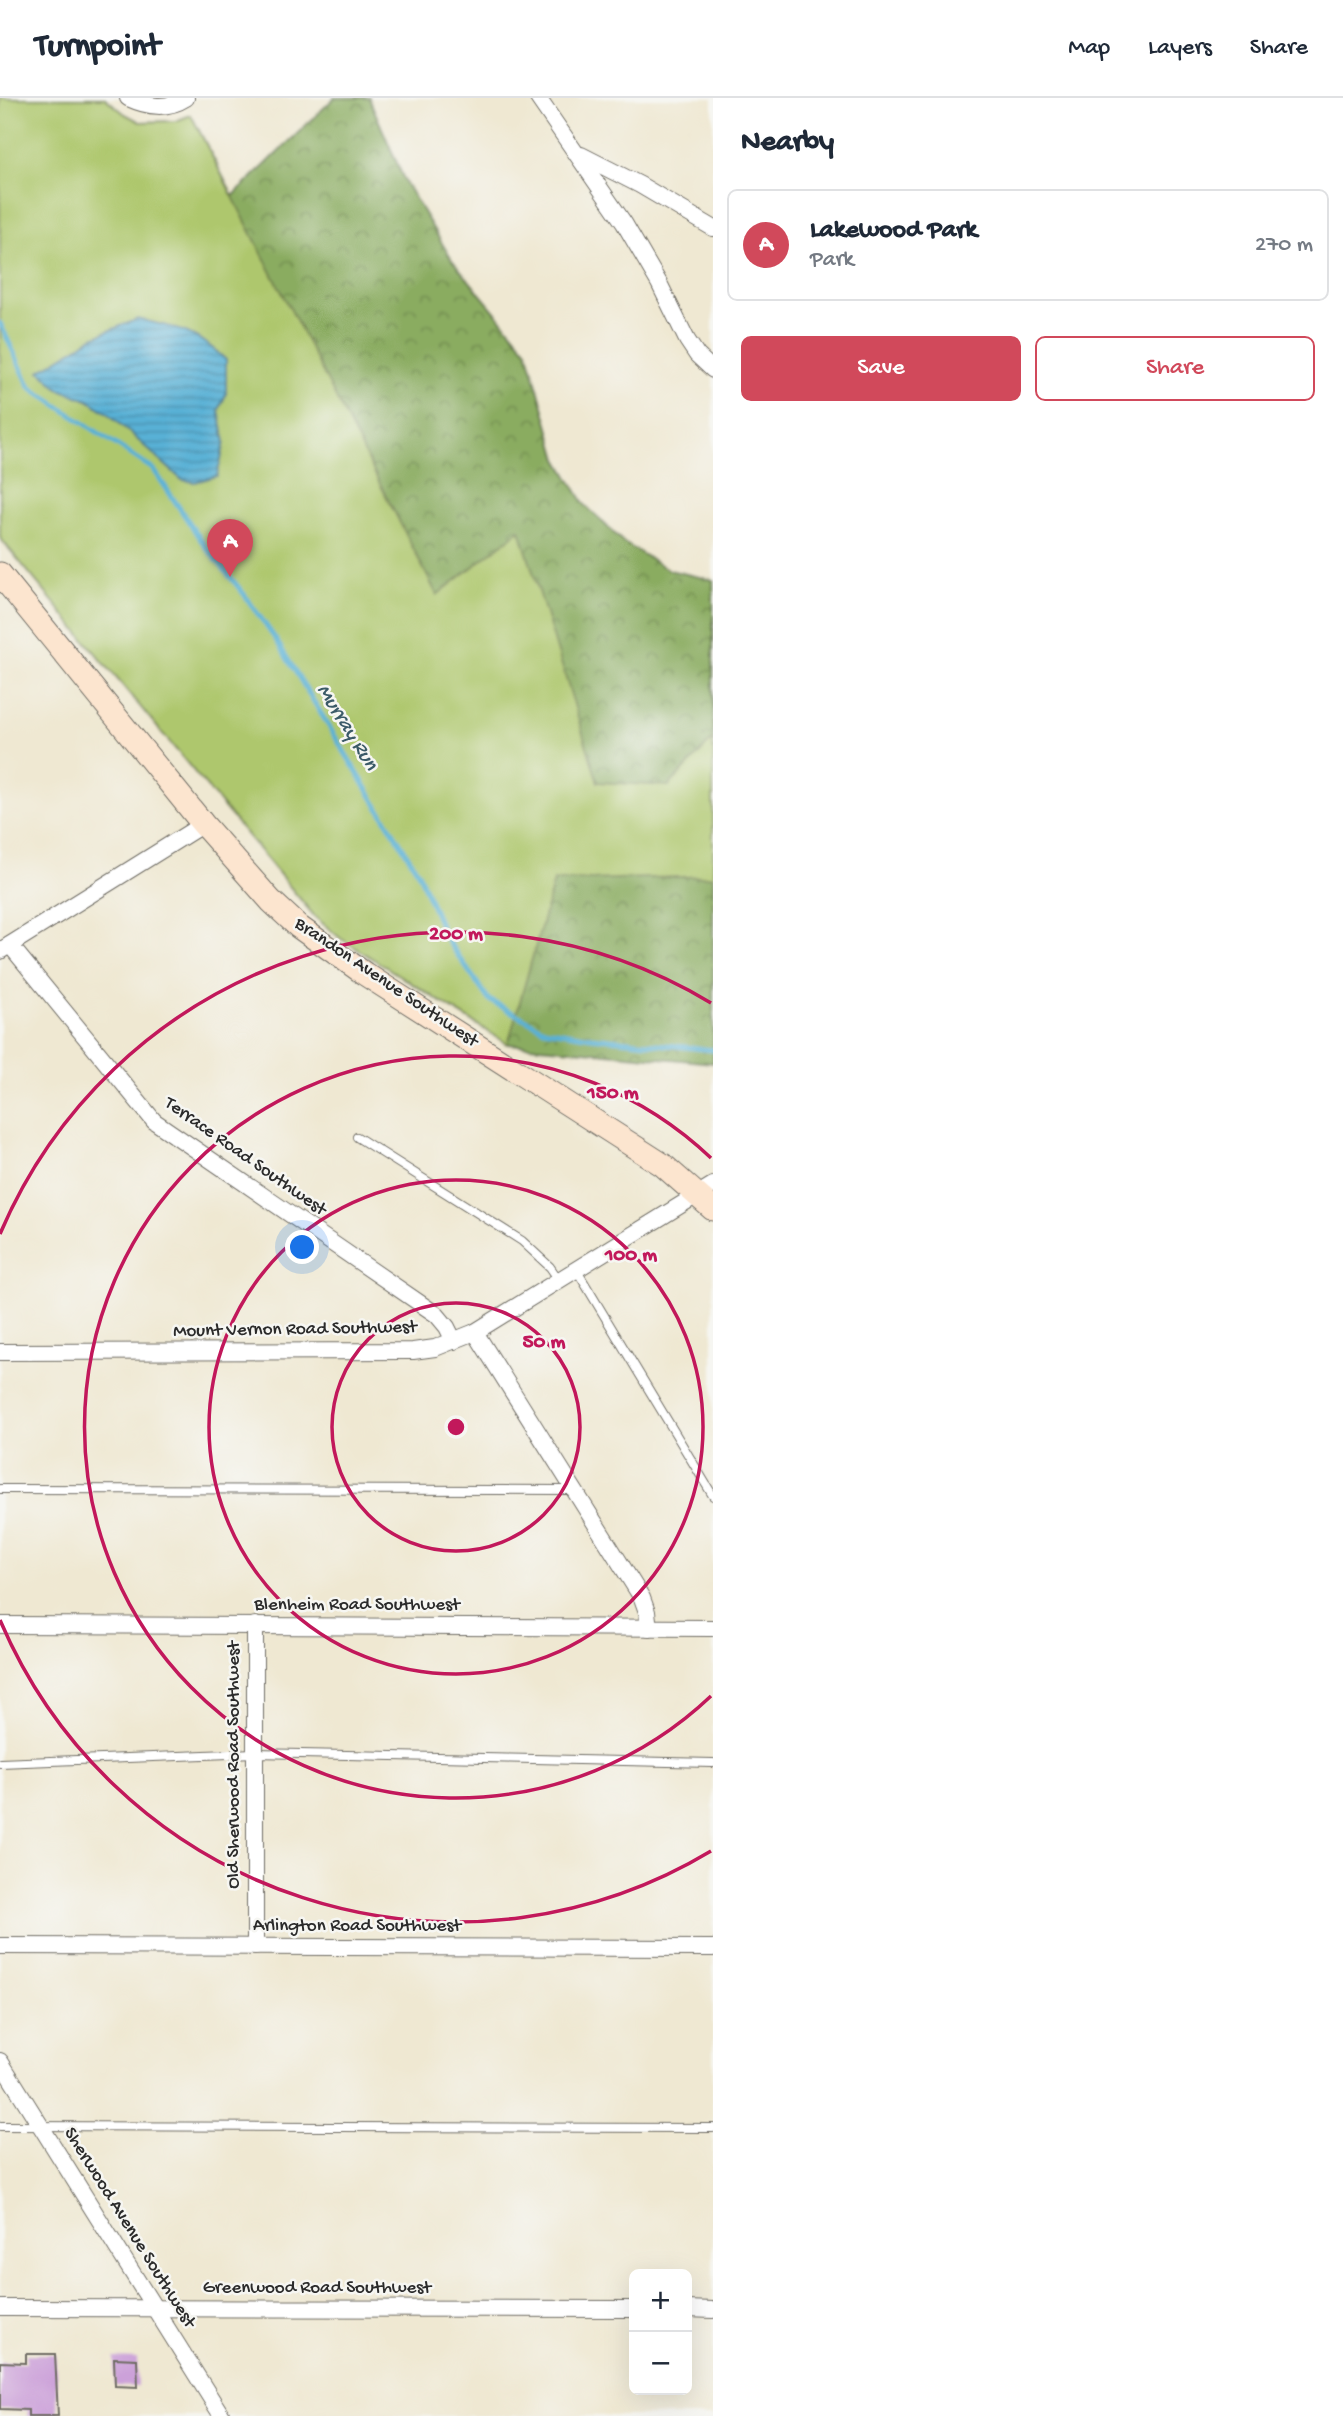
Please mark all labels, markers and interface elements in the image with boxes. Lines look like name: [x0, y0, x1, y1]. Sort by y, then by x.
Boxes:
text: Turnpoint: [35, 29, 160, 67]
text: Map: [1068, 34, 1110, 63]
text: Layers: [1148, 34, 1212, 63]
text: Share: [1250, 34, 1308, 63]
text: Nearby: [741, 126, 834, 161]
text: Lakewood Park: [810, 216, 977, 247]
text: A: [759, 232, 773, 259]
text: 270 m: [1255, 232, 1313, 259]
text: Park: [810, 247, 854, 274]
button: Save: [741, 336, 1021, 401]
button: Share: [1035, 336, 1315, 401]
pin: A: [207, 519, 253, 577]
water label: Murray Run: [310, 680, 383, 777]
street label: Brandon Avenue Southwest: [289, 912, 484, 1054]
text: 200 m: [429, 923, 483, 948]
text: 150 m: [586, 1082, 639, 1107]
street label: Terrace Road Southwest: [159, 1092, 332, 1223]
your location: [285, 1230, 319, 1264]
text: 100 m: [604, 1244, 657, 1269]
street label: Mount Vernon Road Southwest: [173, 1316, 419, 1344]
text: 50 m: [523, 1331, 566, 1356]
centre of rings: [444, 1415, 468, 1439]
street label: Blenheim Road Southwest: [253, 1594, 462, 1617]
street label: Old Sherwood Road Southwest: [223, 1639, 246, 1889]
street label: Arlington Road Southwest: [253, 1915, 463, 1938]
street label: Sherwood Avenue Southwest: [58, 2123, 201, 2334]
map controls: [629, 2269, 692, 2395]
button: +: [629, 2269, 692, 2332]
street label: Greenwood Road Southwest: [203, 2277, 433, 2300]
button: −: [629, 2332, 692, 2395]

